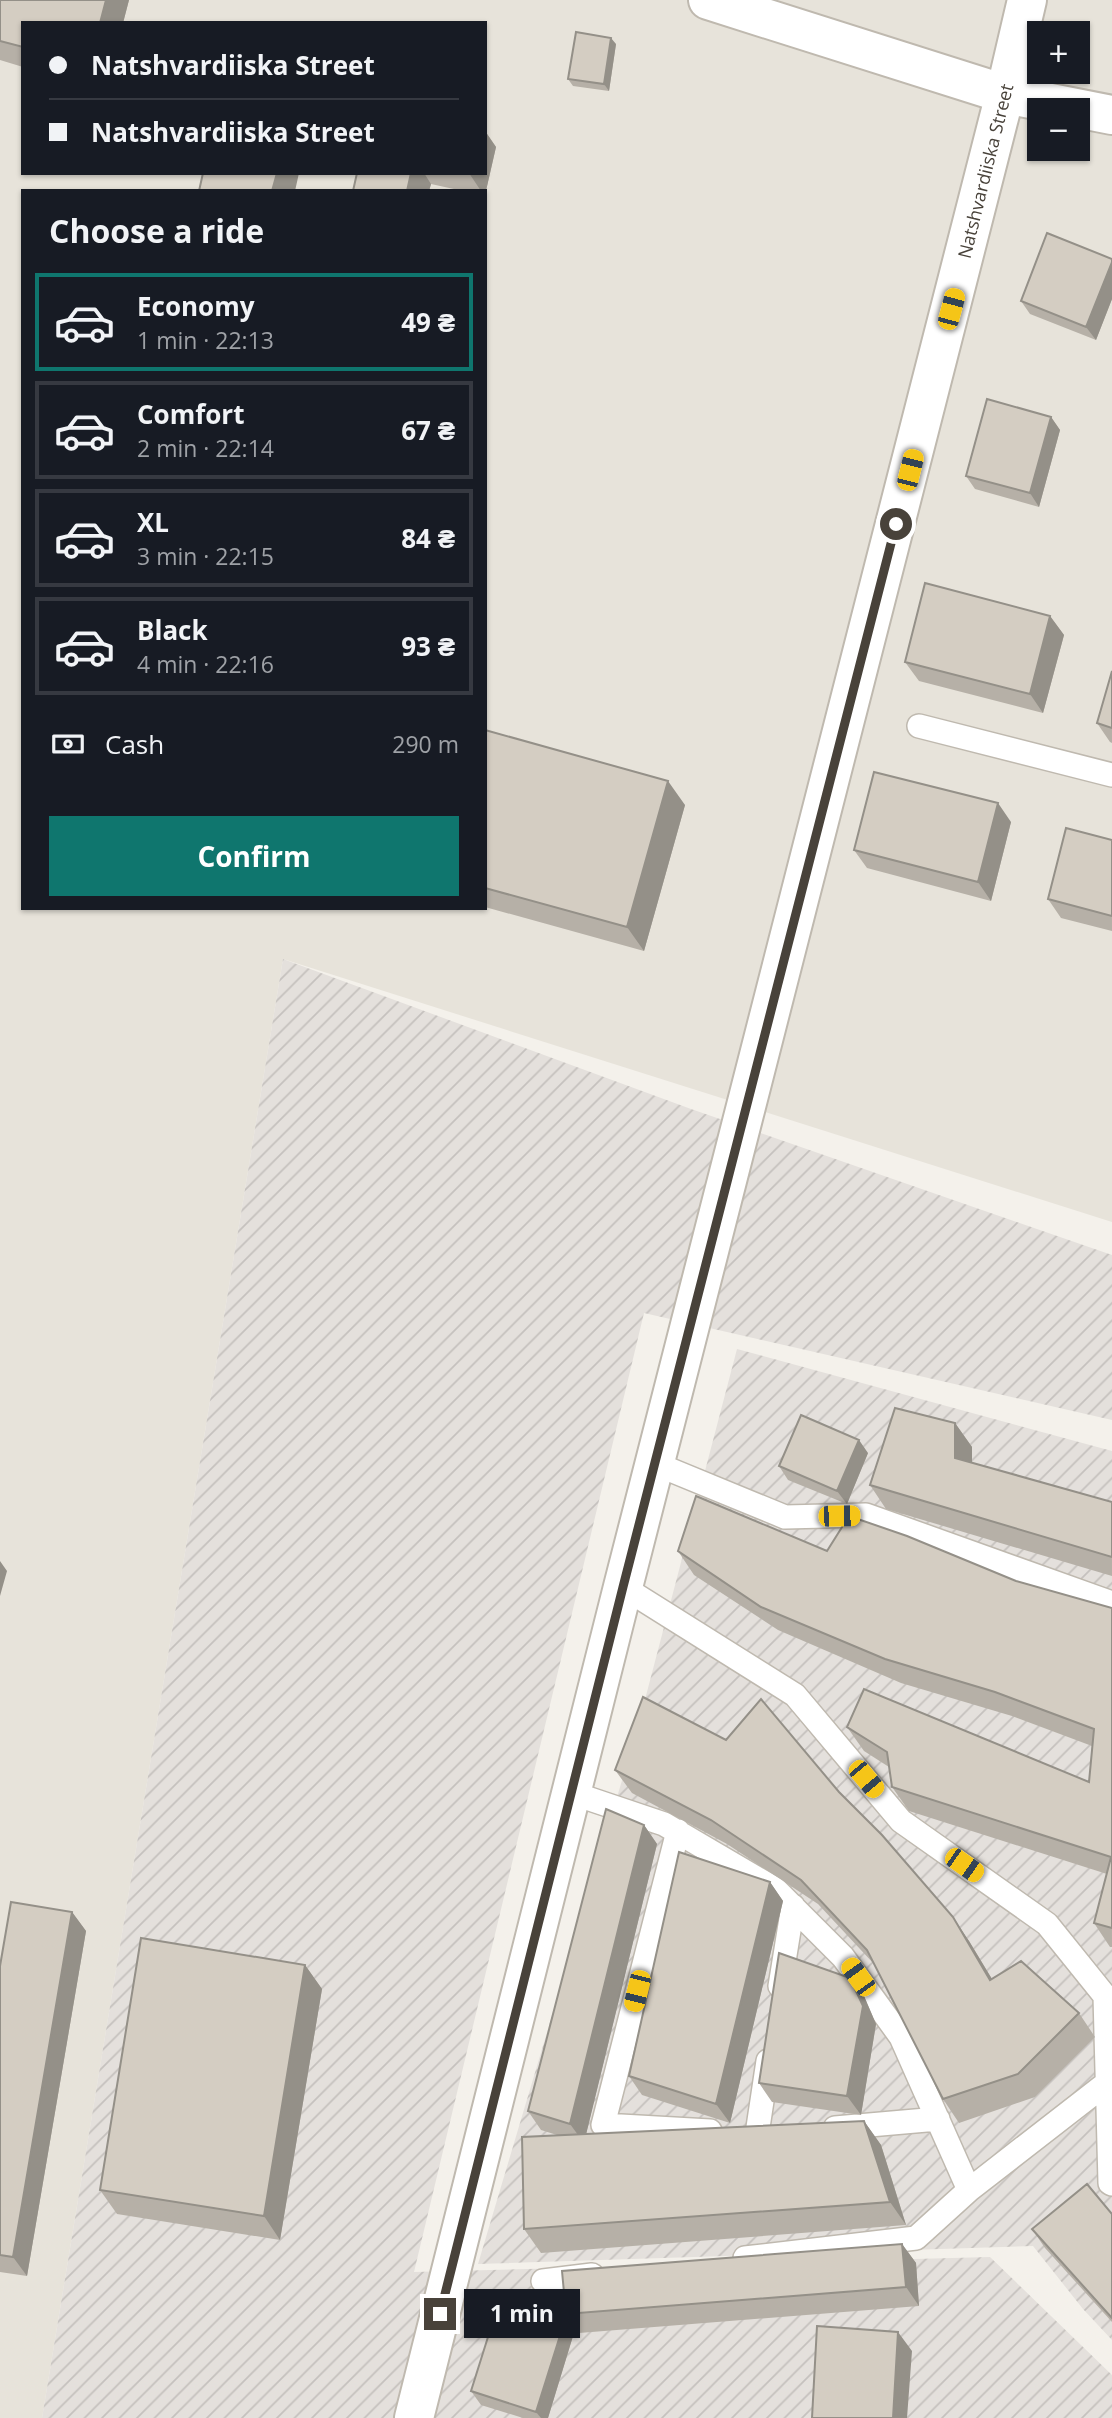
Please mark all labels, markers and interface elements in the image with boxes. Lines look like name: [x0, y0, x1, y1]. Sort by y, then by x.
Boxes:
map controls: [1027, 21, 1090, 161]
button: +: [1027, 21, 1090, 84]
text: Natshvardiiska Street: [91, 47, 375, 83]
street label: Natshvardiiska Street: [952, 81, 1018, 261]
button: −: [1027, 98, 1090, 161]
text: Natshvardiiska Street: [91, 114, 375, 150]
text: Choose a ride: [49, 209, 264, 252]
car: [936, 286, 967, 332]
text: Economy: [137, 288, 255, 324]
icon: car: [53, 291, 116, 354]
text: 49 ₴: [401, 304, 455, 340]
text: 1 min · 22:13: [137, 324, 274, 356]
text: Comfort: [137, 396, 244, 432]
icon: car: [53, 399, 116, 462]
text: 67 ₴: [401, 412, 455, 448]
text: 2 min · 22:14: [137, 432, 274, 464]
car: [895, 447, 926, 493]
text: XL: [137, 504, 169, 540]
icon: car: [53, 507, 116, 570]
route start: [880, 508, 912, 540]
text: 84 ₴: [401, 520, 455, 556]
text: 3 min · 22:15: [137, 540, 274, 572]
text: Black: [137, 612, 208, 648]
icon: car: [53, 615, 116, 678]
text: 93 ₴: [401, 628, 455, 664]
text: 4 min · 22:16: [137, 648, 274, 680]
icon: cash: [49, 725, 87, 763]
text: Cash: [105, 726, 164, 762]
text: 290 m: [392, 728, 459, 760]
button: Confirm: [49, 816, 459, 896]
car: [818, 1505, 861, 1527]
car: [845, 1756, 888, 1802]
car: [941, 1844, 988, 1886]
car: [838, 1954, 879, 2000]
car: [622, 1968, 653, 2014]
callout: 1 min: [464, 2290, 580, 2338]
text: 1 min: [490, 2297, 554, 2329]
route end: [424, 2298, 456, 2330]

